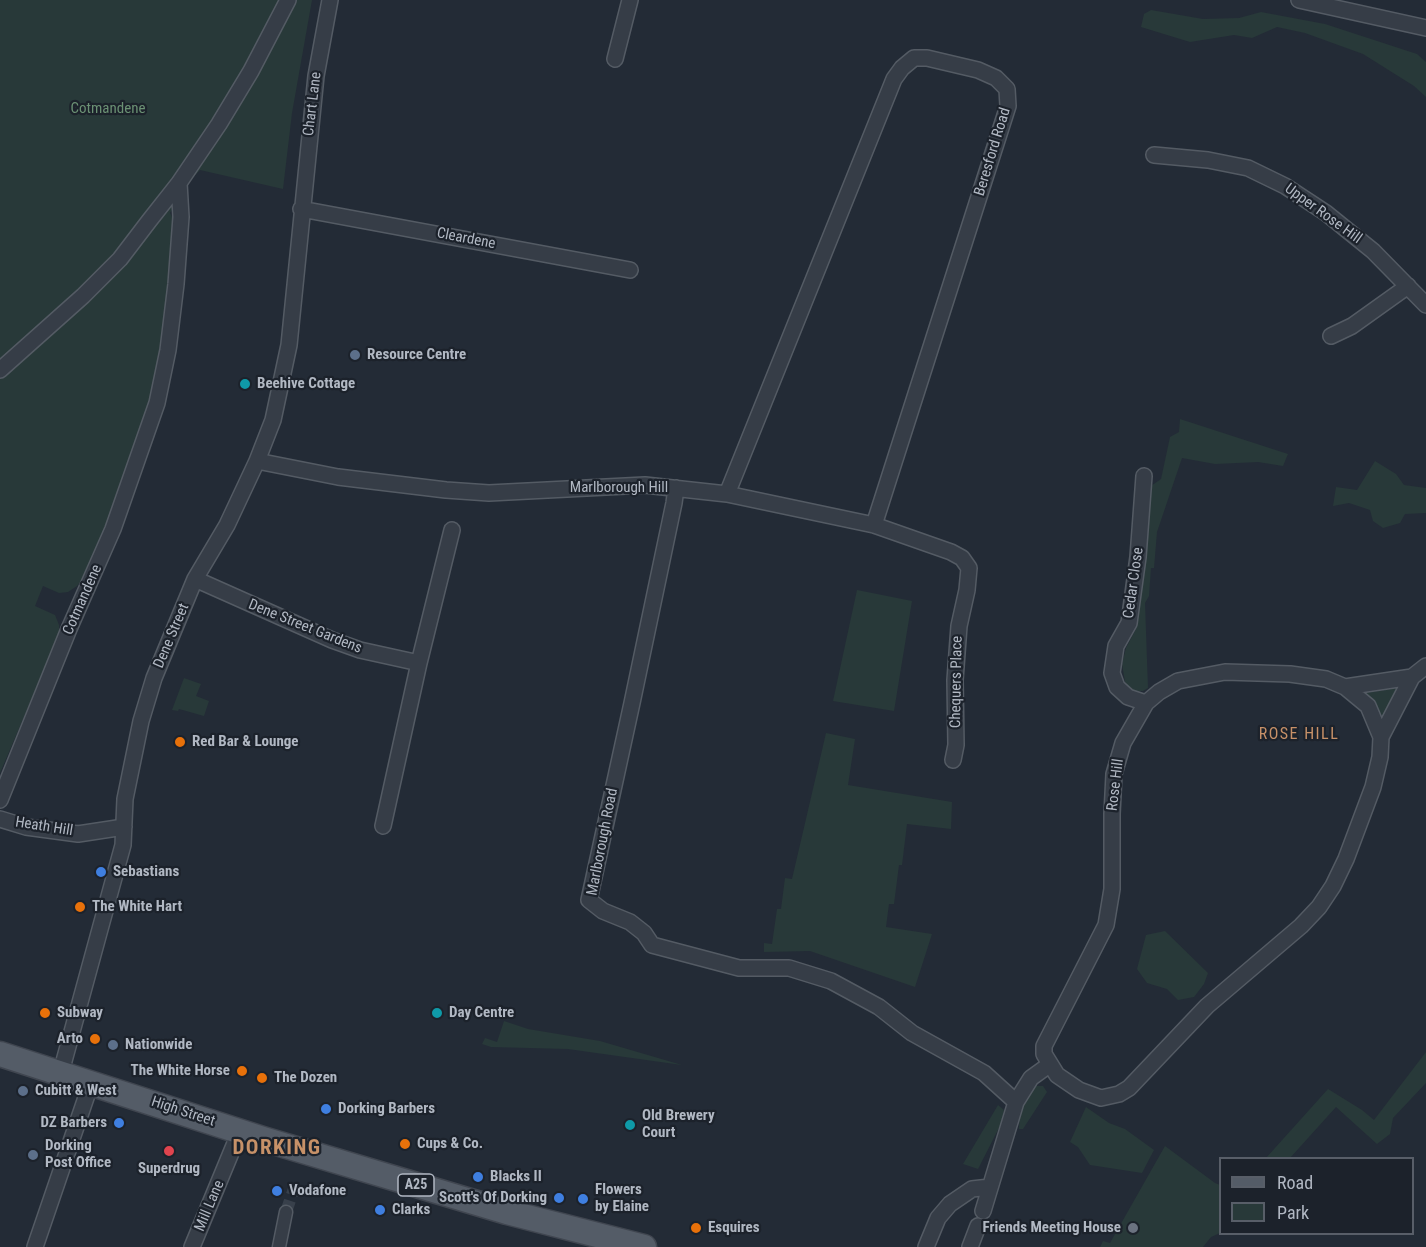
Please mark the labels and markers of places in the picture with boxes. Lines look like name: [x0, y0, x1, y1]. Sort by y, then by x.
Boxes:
place label: Resource Centre: [367, 346, 466, 364]
marker: Resource Centre: [348, 348, 362, 362]
place label: Beehive Cottage: [257, 375, 355, 393]
marker: Beehive Cottage: [238, 377, 252, 391]
place label: Red Bar & Lounge: [192, 733, 299, 751]
marker: Red Bar & Lounge: [173, 735, 187, 749]
place label: Sebastians: [113, 863, 179, 881]
marker: Sebastians: [94, 865, 108, 879]
place label: The White Hart: [92, 898, 182, 916]
marker: The White Hart: [73, 900, 87, 914]
place label: Subway: [57, 1004, 103, 1022]
place label: Day Centre: [449, 1004, 514, 1022]
marker: Subway: [38, 1006, 52, 1020]
marker: Day Centre: [430, 1006, 444, 1020]
place label: Arto: [57, 1030, 83, 1048]
marker: Arto: [88, 1032, 102, 1046]
place label: Nationwide: [125, 1036, 192, 1054]
marker: Nationwide: [106, 1038, 120, 1052]
place label: The White Horse: [131, 1062, 230, 1080]
marker: The White Horse: [235, 1064, 249, 1078]
place label: The Dozen: [274, 1069, 337, 1087]
marker: The Dozen: [255, 1071, 269, 1085]
place label: Cubitt & West: [35, 1082, 117, 1100]
marker: Cubitt & West: [16, 1084, 30, 1098]
place label: Dorking Barbers: [338, 1100, 435, 1118]
marker: Dorking Barbers: [319, 1102, 333, 1116]
place label: Old Brewery Court: [642, 1107, 715, 1142]
place label: DZ Barbers: [40, 1114, 107, 1132]
marker: DZ Barbers: [112, 1116, 126, 1130]
marker: Old Brewery Court: [623, 1118, 637, 1132]
place label: Cups & Co.: [417, 1135, 483, 1153]
place label: Dorking Post Office: [45, 1137, 111, 1172]
marker: Cups & Co.: [398, 1137, 412, 1151]
marker: Superdrug: [162, 1144, 176, 1158]
marker: Dorking Post Office: [26, 1148, 40, 1162]
place label: Superdrug: [138, 1160, 200, 1178]
place label: Blacks II: [490, 1168, 542, 1186]
marker: Blacks II: [471, 1170, 485, 1184]
place label: Flowers by Elaine: [595, 1181, 649, 1216]
place label: Vodafone: [289, 1182, 346, 1200]
marker: Vodafone: [270, 1184, 284, 1198]
place label: Scott's Of Dorking: [439, 1189, 547, 1207]
marker: Scott's Of Dorking: [552, 1191, 566, 1205]
marker: Flowers by Elaine: [576, 1192, 590, 1206]
place label: Clarks: [392, 1201, 430, 1219]
marker: Clarks: [373, 1203, 387, 1217]
place label: Esquires: [708, 1219, 760, 1237]
place label: Friends Meeting House: [983, 1219, 1121, 1237]
marker: Esquires: [689, 1221, 703, 1235]
marker: Friends Meeting House: [1126, 1221, 1140, 1235]

